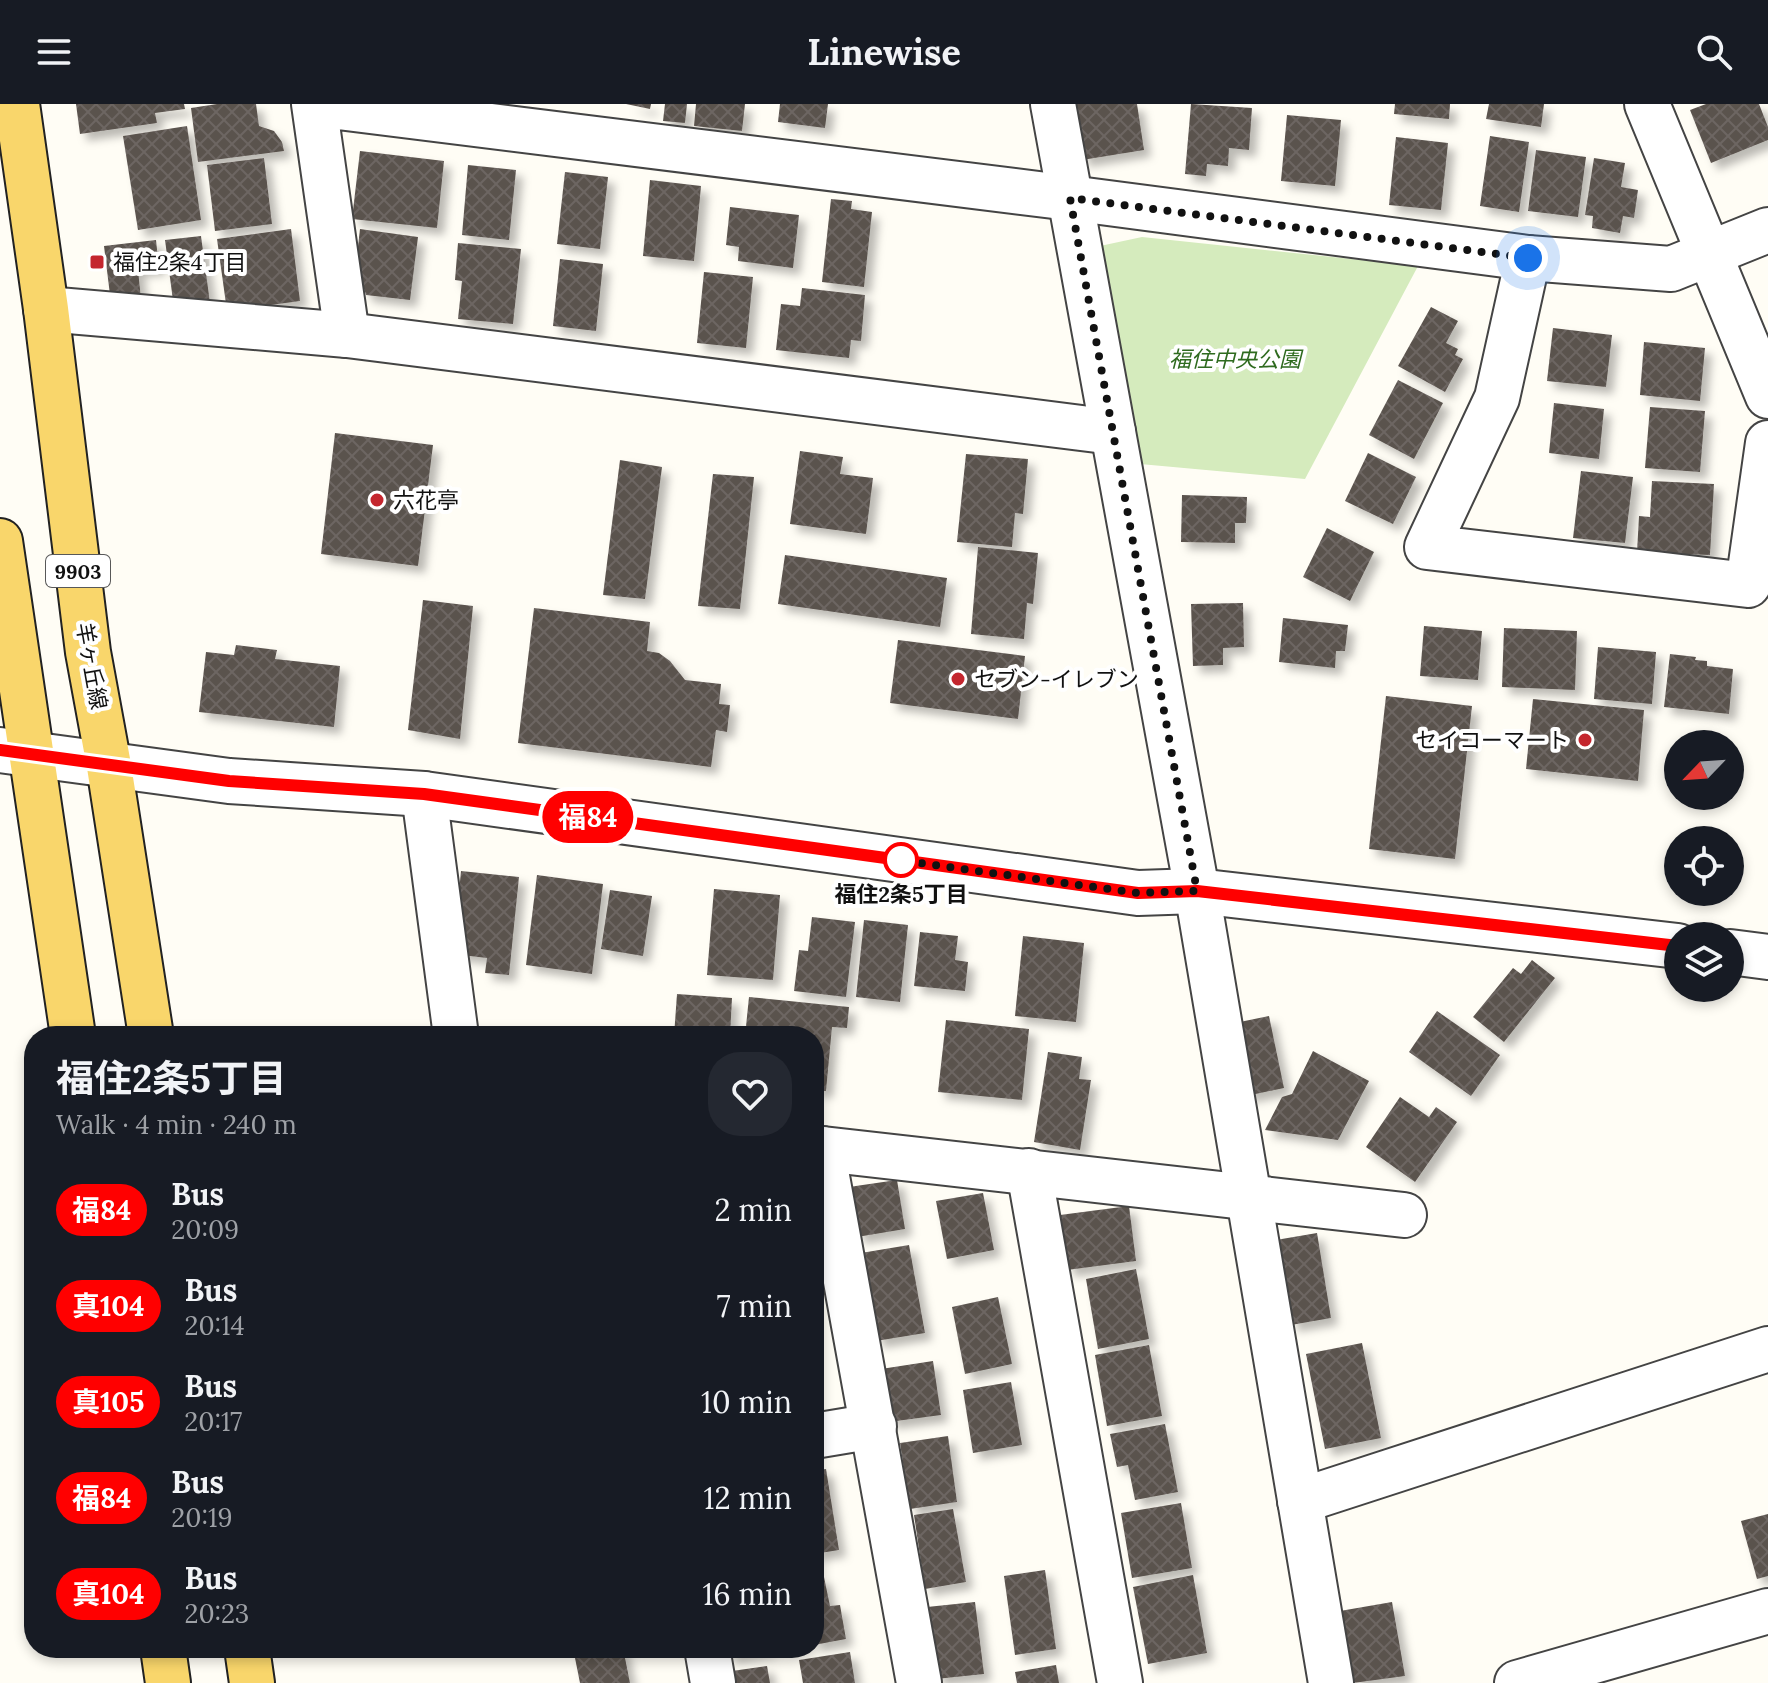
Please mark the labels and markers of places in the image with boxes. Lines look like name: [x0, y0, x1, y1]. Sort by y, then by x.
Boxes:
place label: 福住2条4丁目: [113, 248, 247, 276]
marker: 福住2条4丁目: [88, 253, 106, 271]
place label: 六花亭: [393, 486, 459, 514]
marker: 六花亭: [368, 491, 386, 509]
place label: セブン-イレブン: [974, 665, 1139, 693]
marker: セブン-イレブン: [949, 670, 967, 688]
place label: セイコーマート: [1415, 726, 1569, 754]
marker: セイコーマート: [1576, 731, 1594, 749]
marker: 福住2条5丁目: [884, 843, 918, 877]
place label: 福住2条5丁目: [834, 880, 968, 908]

